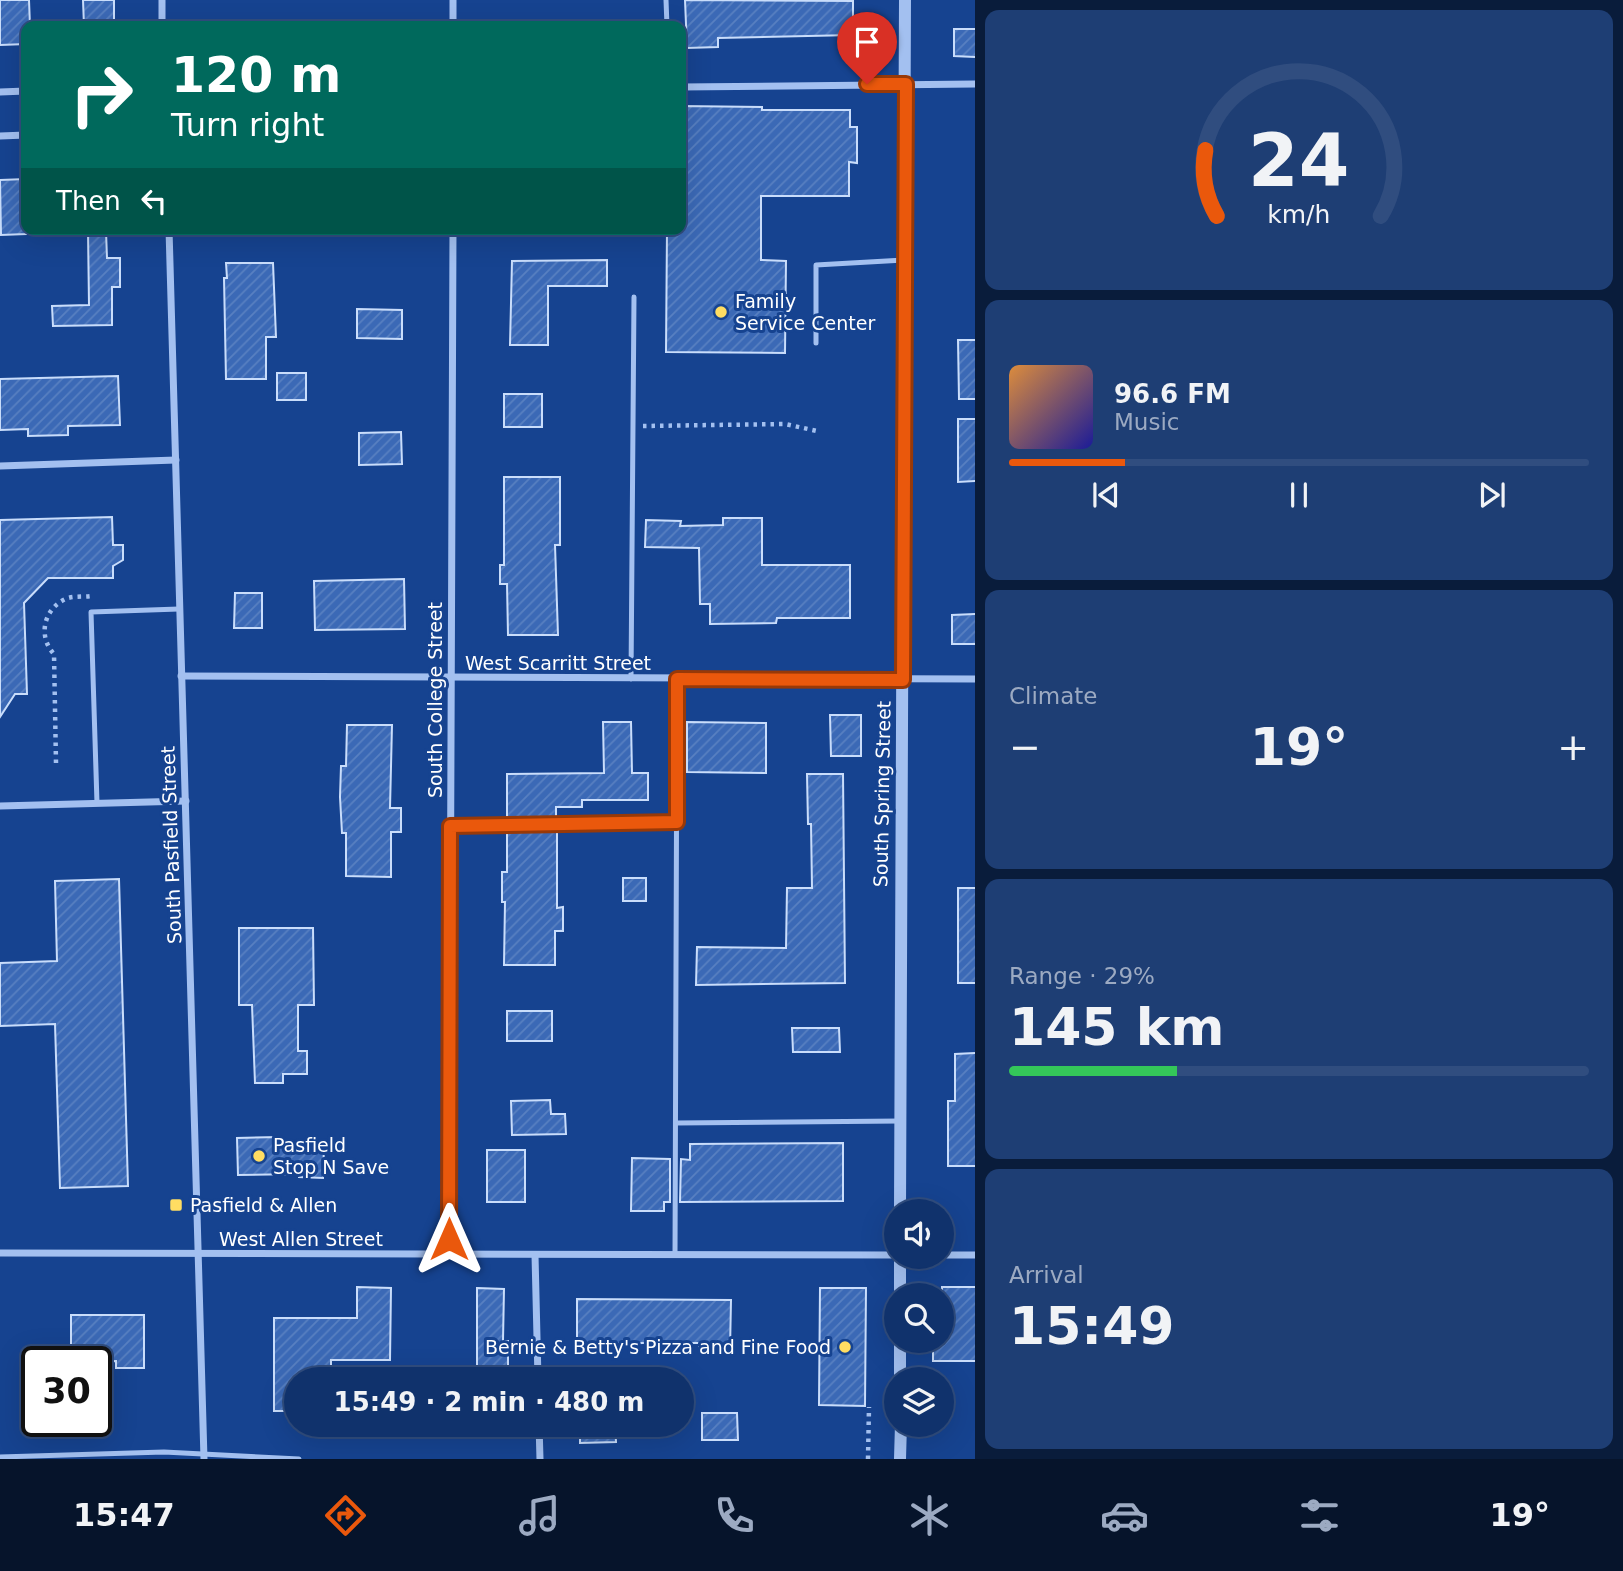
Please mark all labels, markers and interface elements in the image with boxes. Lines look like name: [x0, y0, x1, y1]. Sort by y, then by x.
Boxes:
pin: [837, 12.0, 897, 84]
icon: arrive: [848, 23, 886, 61]
text: 120 m: [171, 47, 341, 104]
icon: right: [56, 49, 147, 140]
text: Turn right: [171, 106, 324, 144]
text: 24: [1248, 118, 1350, 203]
icon: left: [135, 182, 173, 220]
text: Then: [56, 186, 121, 216]
text: km/h: [1267, 200, 1331, 229]
place label: Family Service Center: [735, 290, 875, 334]
marker: Family Service Center: [713, 304, 729, 320]
text: 96.6 FM: [1114, 379, 1231, 409]
text: Music: [1114, 409, 1179, 435]
icon: previous: [1087, 476, 1125, 514]
icon: pause: [1280, 476, 1318, 514]
icon: next: [1473, 476, 1511, 514]
street label: South College Street: [424, 602, 446, 798]
street label: West Scarritt Street: [465, 652, 651, 674]
text: Climate: [1009, 683, 1098, 709]
street label: South Spring Street: [869, 701, 895, 887]
text: 19°: [1250, 717, 1348, 777]
text: −: [1009, 725, 1041, 769]
text: +: [1557, 725, 1589, 769]
street label: South Pasfield Street: [157, 746, 185, 944]
text: Range · 29%: [1009, 963, 1155, 989]
text: 145 km: [1009, 997, 1224, 1057]
place label: Pasfield Stop N Save: [273, 1134, 389, 1178]
marker: Pasfield Stop N Save: [251, 1148, 267, 1164]
place label: Pasfield & Allen: [190, 1194, 337, 1216]
marker: Pasfield & Allen: [168, 1197, 184, 1213]
map controls: [884, 1199, 954, 1437]
button: sound: [884, 1199, 954, 1269]
position arrow: [412, 1202, 486, 1276]
street label: West Allen Street: [219, 1228, 383, 1250]
text: Arrival: [1009, 1262, 1084, 1288]
button: search: [884, 1283, 954, 1353]
text: 15:49: [1009, 1296, 1175, 1356]
place label: Bernie & Betty's Pizza and Fine Food: [485, 1336, 831, 1358]
marker: Bernie & Betty's Pizza and Fine Food: [837, 1339, 853, 1355]
speed limit sign: 30: [21, 1346, 112, 1437]
button: layers: [884, 1367, 954, 1437]
text: 15:49 · 2 min · 480 m: [334, 1387, 644, 1417]
icon: directions: [321, 1491, 370, 1540]
icon: music: [515, 1491, 564, 1540]
icon: phone: [710, 1491, 759, 1540]
icon: climate: [905, 1491, 954, 1540]
icon: car: [1100, 1491, 1149, 1540]
icon: filters: [1295, 1491, 1344, 1540]
text: 15:47: [73, 1496, 175, 1534]
text: 19°: [1489, 1496, 1550, 1534]

